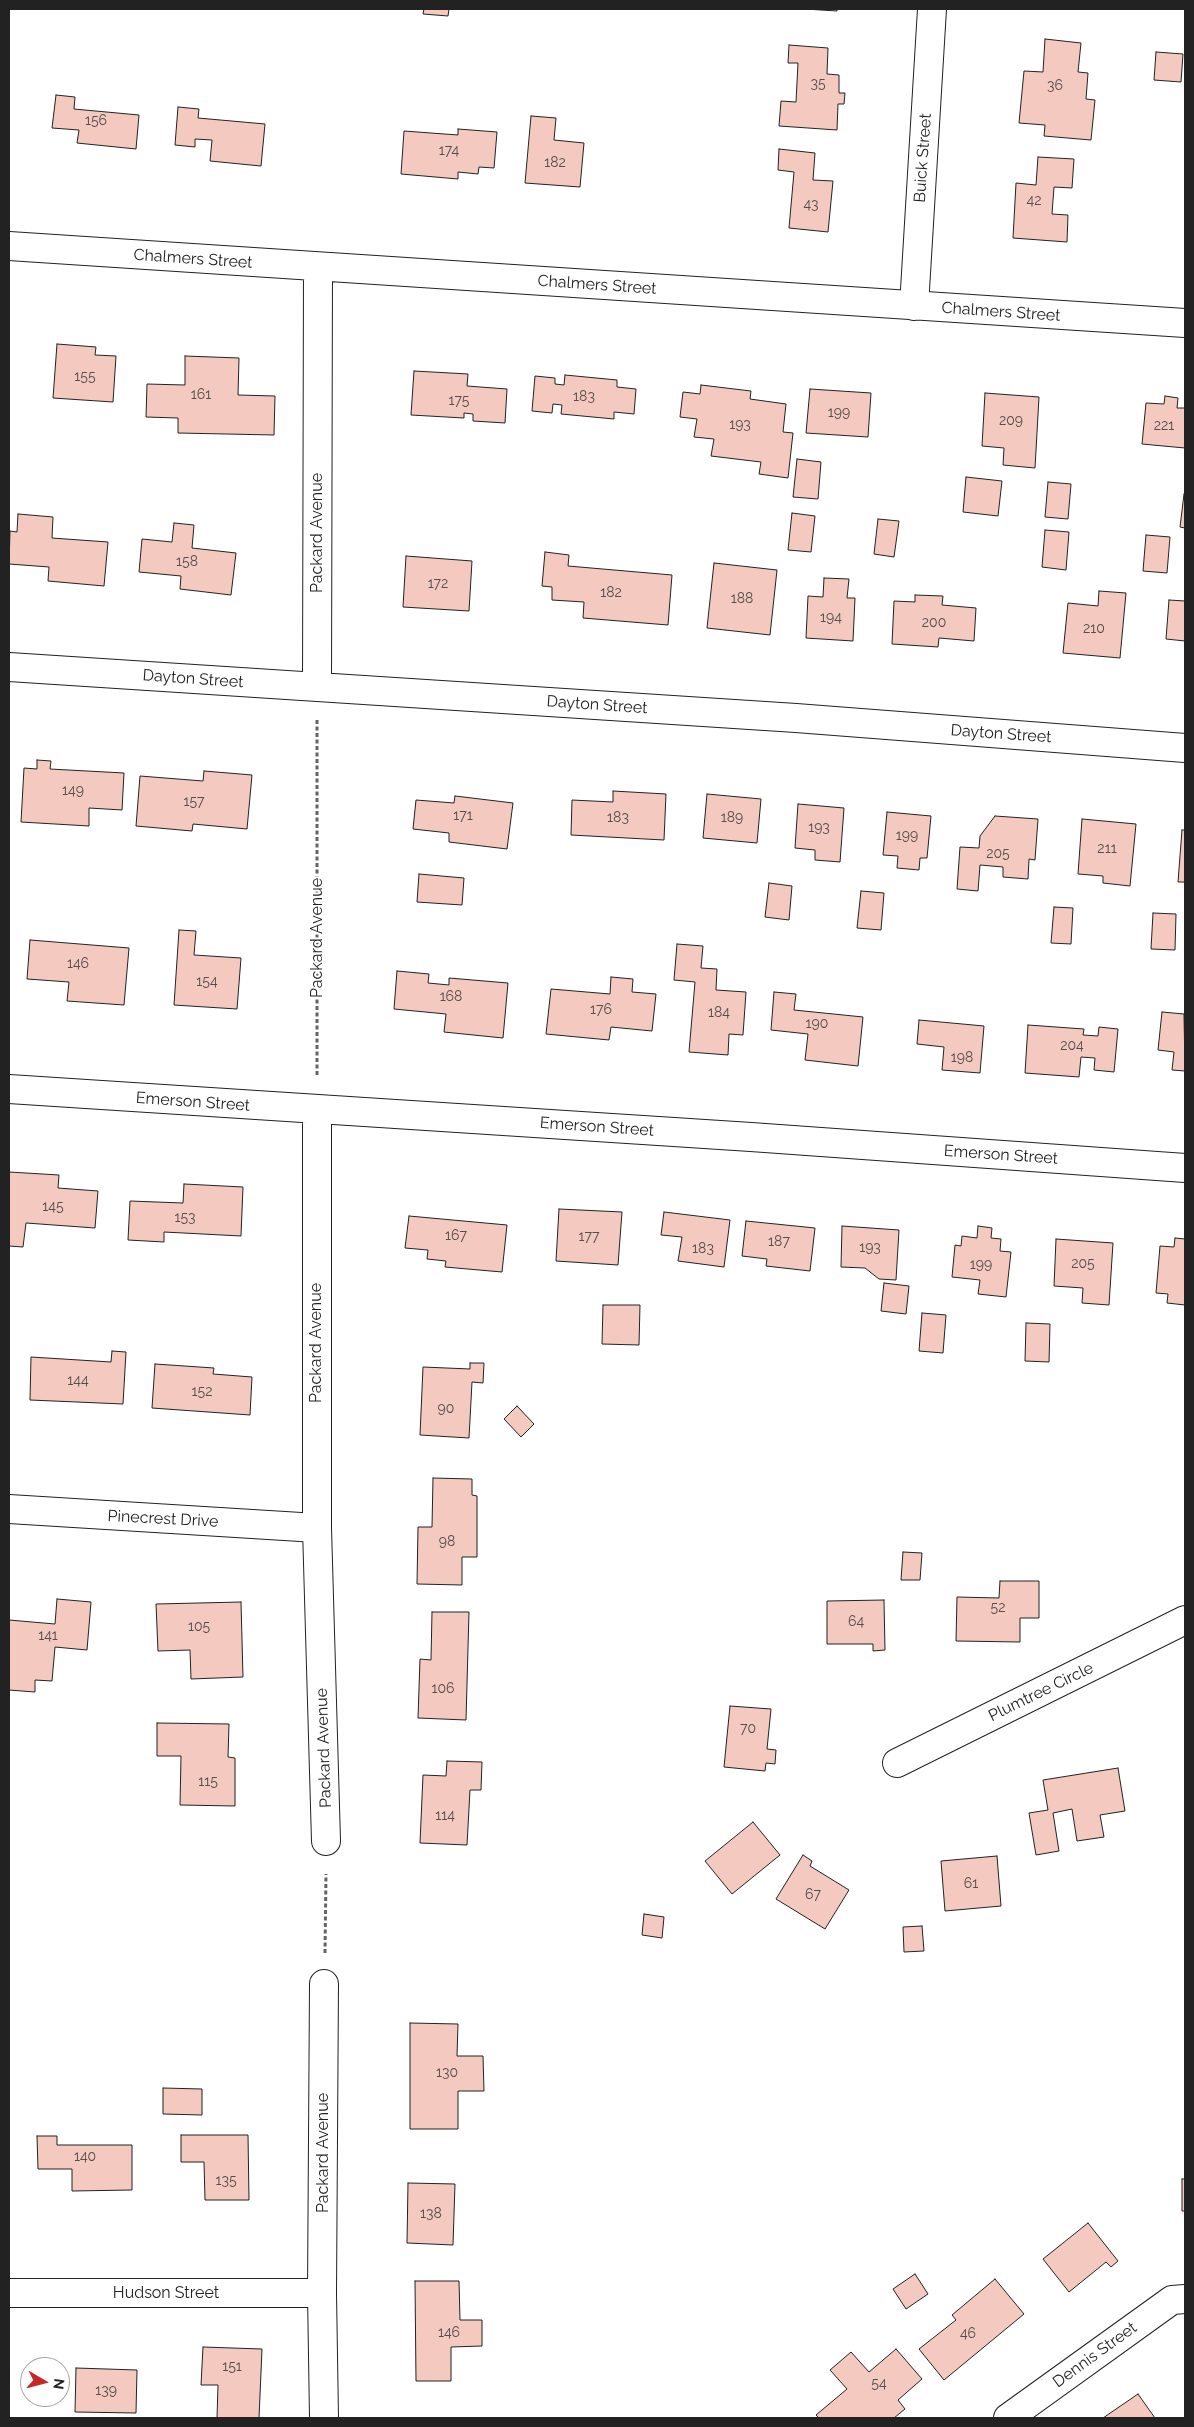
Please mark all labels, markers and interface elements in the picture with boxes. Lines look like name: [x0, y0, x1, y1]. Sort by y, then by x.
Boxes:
house number: 35: [810, 76, 826, 92]
house number: 36: [1047, 78, 1063, 94]
house number: 156: [85, 113, 107, 129]
street label: Buick Street: [910, 113, 936, 203]
house number: 174: [439, 143, 459, 159]
house number: 182: [544, 155, 566, 171]
house number: 42: [1027, 193, 1041, 209]
house number: 43: [803, 197, 819, 213]
street label: Chalmers Street: [133, 245, 253, 273]
street label: Chalmers Street: [537, 271, 657, 299]
street label: Chalmers Street: [941, 298, 1061, 326]
house number: 155: [74, 369, 96, 385]
house number: 161: [191, 387, 211, 403]
house number: 183: [573, 389, 595, 405]
house number: 175: [449, 393, 469, 409]
house number: 199: [828, 405, 850, 421]
house number: 209: [999, 413, 1023, 429]
house number: 193: [729, 417, 751, 433]
house number: 221: [1154, 418, 1174, 434]
street label: Packard Avenue: [307, 473, 327, 593]
house number: 158: [176, 554, 198, 570]
house number: 172: [428, 576, 448, 592]
house number: 182: [600, 585, 622, 601]
house number: 188: [731, 591, 753, 607]
house number: 194: [820, 610, 842, 626]
house number: 200: [922, 615, 946, 631]
house number: 210: [1083, 621, 1105, 637]
street label: Dayton Street: [142, 666, 244, 692]
street label: Dayton Street: [546, 692, 648, 718]
street label: Dayton Street: [950, 721, 1052, 747]
house number: 149: [62, 783, 84, 799]
house number: 157: [183, 794, 205, 810]
house number: 171: [453, 808, 473, 824]
house number: 183: [607, 810, 629, 826]
house number: 189: [721, 810, 743, 826]
house number: 193: [808, 820, 830, 836]
house number: 199: [896, 828, 918, 844]
house number: 211: [1097, 841, 1117, 857]
house number: 205: [986, 846, 1010, 862]
street label: Packard Avenue: [307, 878, 327, 998]
house number: 146: [67, 956, 89, 972]
house number: 154: [196, 974, 218, 990]
house number: 168: [440, 989, 462, 1005]
house number: 176: [590, 1002, 612, 1018]
house number: 184: [708, 1005, 730, 1021]
house number: 190: [806, 1016, 828, 1032]
house number: 204: [1060, 1038, 1084, 1054]
house number: 198: [951, 1050, 973, 1066]
street label: Emerson Street: [135, 1088, 251, 1116]
street label: Emerson Street: [539, 1113, 655, 1141]
street label: Emerson Street: [943, 1141, 1059, 1169]
house number: 145: [42, 1199, 64, 1215]
house number: 153: [174, 1210, 196, 1226]
house number: 167: [445, 1228, 467, 1244]
house number: 177: [579, 1229, 599, 1245]
house number: 187: [768, 1234, 790, 1250]
house number: 193: [859, 1240, 881, 1256]
house number: 183: [692, 1241, 714, 1257]
house number: 205: [1071, 1256, 1095, 1272]
house number: 199: [970, 1257, 992, 1273]
street label: Packard Avenue: [306, 1283, 326, 1403]
house number: 144: [67, 1373, 89, 1389]
house number: 152: [192, 1384, 212, 1400]
house number: 90: [438, 1401, 454, 1417]
street label: Pinecrest Drive: [107, 1507, 219, 1531]
house number: 98: [439, 1534, 455, 1550]
house number: 52: [991, 1600, 1005, 1616]
house number: 64: [848, 1614, 864, 1630]
house number: 105: [188, 1619, 210, 1635]
house number: 141: [38, 1628, 58, 1644]
street label: Plumtree Circle: [985, 1658, 1097, 1726]
house number: 106: [431, 1681, 455, 1697]
street label: Packard Avenue: [312, 1688, 336, 1808]
house number: 70: [740, 1721, 756, 1737]
house number: 115: [198, 1774, 218, 1790]
house number: 114: [435, 1808, 455, 1824]
house number: 61: [964, 1876, 978, 1892]
house number: 67: [805, 1887, 821, 1903]
house number: 130: [436, 2065, 458, 2081]
street label: Packard Avenue: [313, 2093, 333, 2213]
house number: 140: [74, 2149, 96, 2165]
house number: 135: [215, 2173, 237, 2189]
house number: 138: [420, 2206, 442, 2222]
street label: Hudson Street: [113, 2283, 219, 2303]
street label: Dennis Street: [1049, 2318, 1141, 2392]
house number: 146: [438, 2325, 460, 2341]
house number: 46: [960, 2326, 976, 2342]
north arrow: [20, 2357, 70, 2407]
house number: 151: [222, 2359, 242, 2375]
house number: 54: [871, 2376, 887, 2392]
text: N: [50, 2378, 68, 2390]
house number: 139: [95, 2383, 117, 2399]

